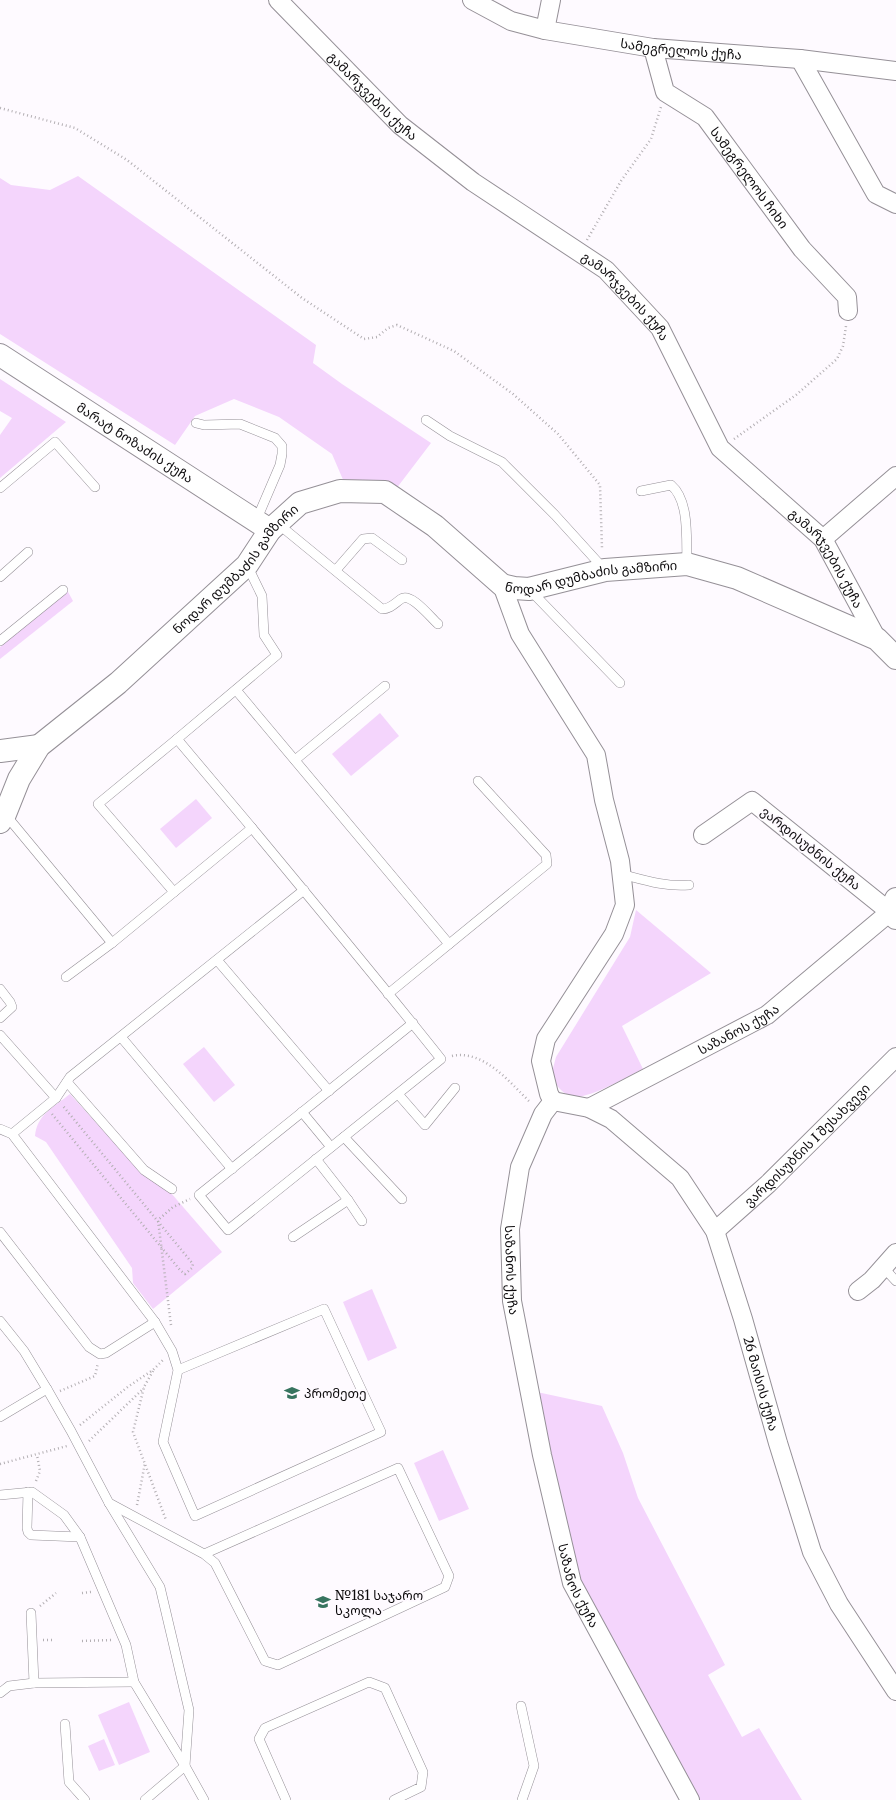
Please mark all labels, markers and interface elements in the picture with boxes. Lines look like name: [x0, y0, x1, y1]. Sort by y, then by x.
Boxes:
street label: სამეგრელოს ქუჩა: [619, 35, 742, 64]
street label: გამარჯვების ქუჩა: [324, 48, 421, 144]
street label: სამეგრელოს ჩიხი: [706, 124, 792, 232]
street label: გამარჯვების ქუჩა: [578, 248, 673, 343]
street label: მარატ ნოზაძის ქუჩა: [73, 399, 196, 487]
street label: ნოდარ დუმბაძის გამზირი: [169, 501, 302, 638]
street label: გამარჯვების ქუჩა: [785, 505, 867, 611]
street label: ნოდარ დუმბაძის გამზირი: [503, 557, 678, 598]
street label: ვარდისუბნის ქუჩა: [757, 803, 864, 894]
street label: საზანოს ქუჩა: [695, 1001, 783, 1058]
street label: ვარდისუბნის I შესახვევი: [741, 1080, 874, 1210]
street label: საზანოს ქუჩა: [501, 1225, 522, 1316]
street label: 26 მაისის ქუჩა: [739, 1334, 782, 1433]
school or university icon: პრომეთე: [283, 1384, 301, 1402]
place label: პრომეთე: [304, 1385, 367, 1402]
street label: საზანოს ქუჩა: [554, 1542, 603, 1631]
place label: №181 საჯარო სკოლა: [335, 1587, 423, 1619]
school or university icon: №181 საჯარო სკოლა: [314, 1593, 332, 1611]

